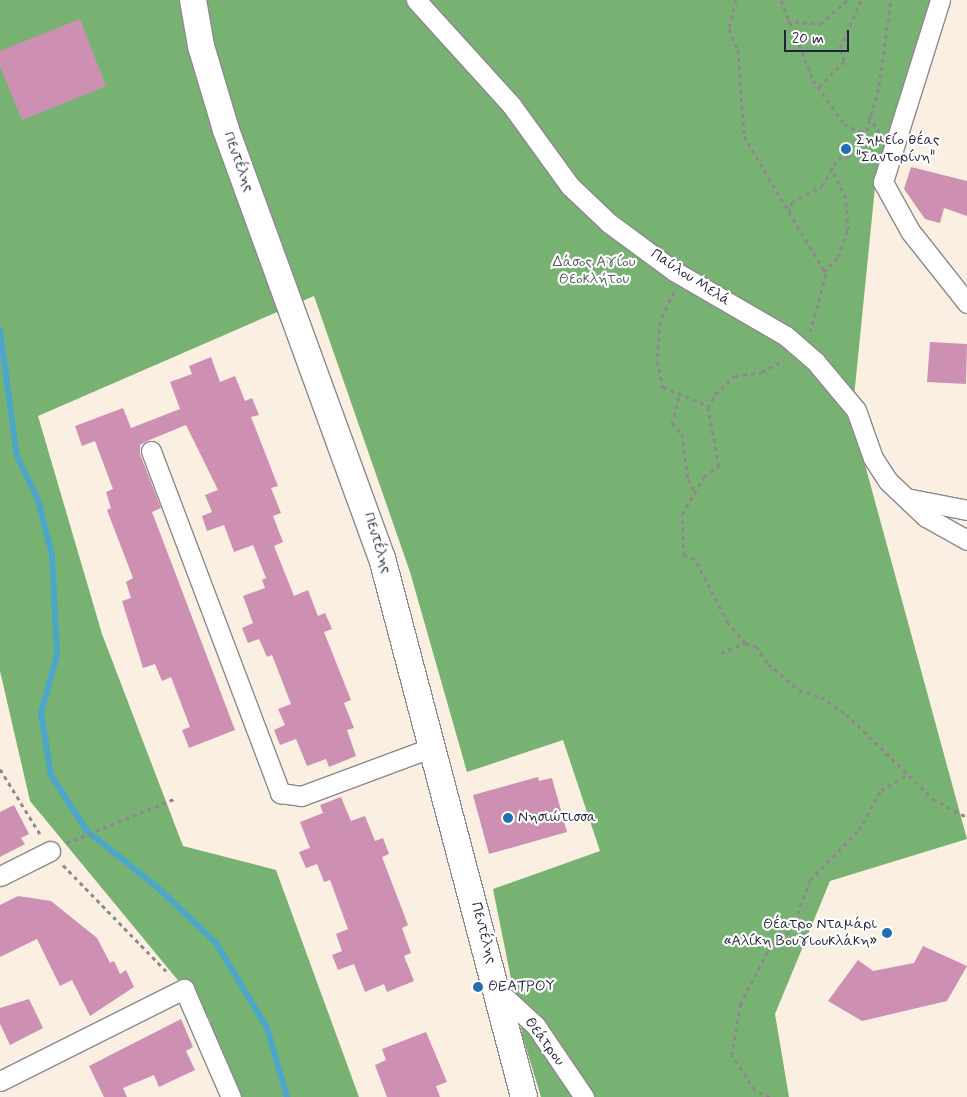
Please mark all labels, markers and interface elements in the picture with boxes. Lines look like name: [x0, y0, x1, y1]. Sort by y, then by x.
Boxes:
scale bar: [787, 20, 852, 52]
text: 20 m: [792, 29, 824, 49]
street label: Πεντέλης: [219, 129, 257, 195]
place label: Σημείο θέας "Σαντορίνη": [856, 131, 940, 166]
marker: Σημείο θέας "Σαντορίνη": [840, 143, 852, 155]
street label: Παύλου Μελά: [647, 246, 733, 310]
park label: Δάσος Αγίου Θεοκλήτου: [552, 253, 636, 288]
street label: Πεντέλης: [359, 510, 395, 576]
place label: Νησιώτισσα: [518, 809, 596, 827]
marker: Νησιώτισσα: [502, 812, 514, 824]
street label: Πεντέλης: [466, 900, 500, 966]
place label: Θέατρο Νταμάρι «Αλίκη Βουγιουκλάκη»: [724, 915, 877, 950]
marker: Θέατρο Νταμάρι «Αλίκη Βουγιουκλάκη»: [881, 927, 893, 939]
place label: ΘΕΑΤΡΟΥ: [488, 978, 555, 996]
marker: ΘΕΑΤΡΟΥ: [472, 981, 484, 993]
street label: Θεάτρου: [520, 1014, 568, 1070]

